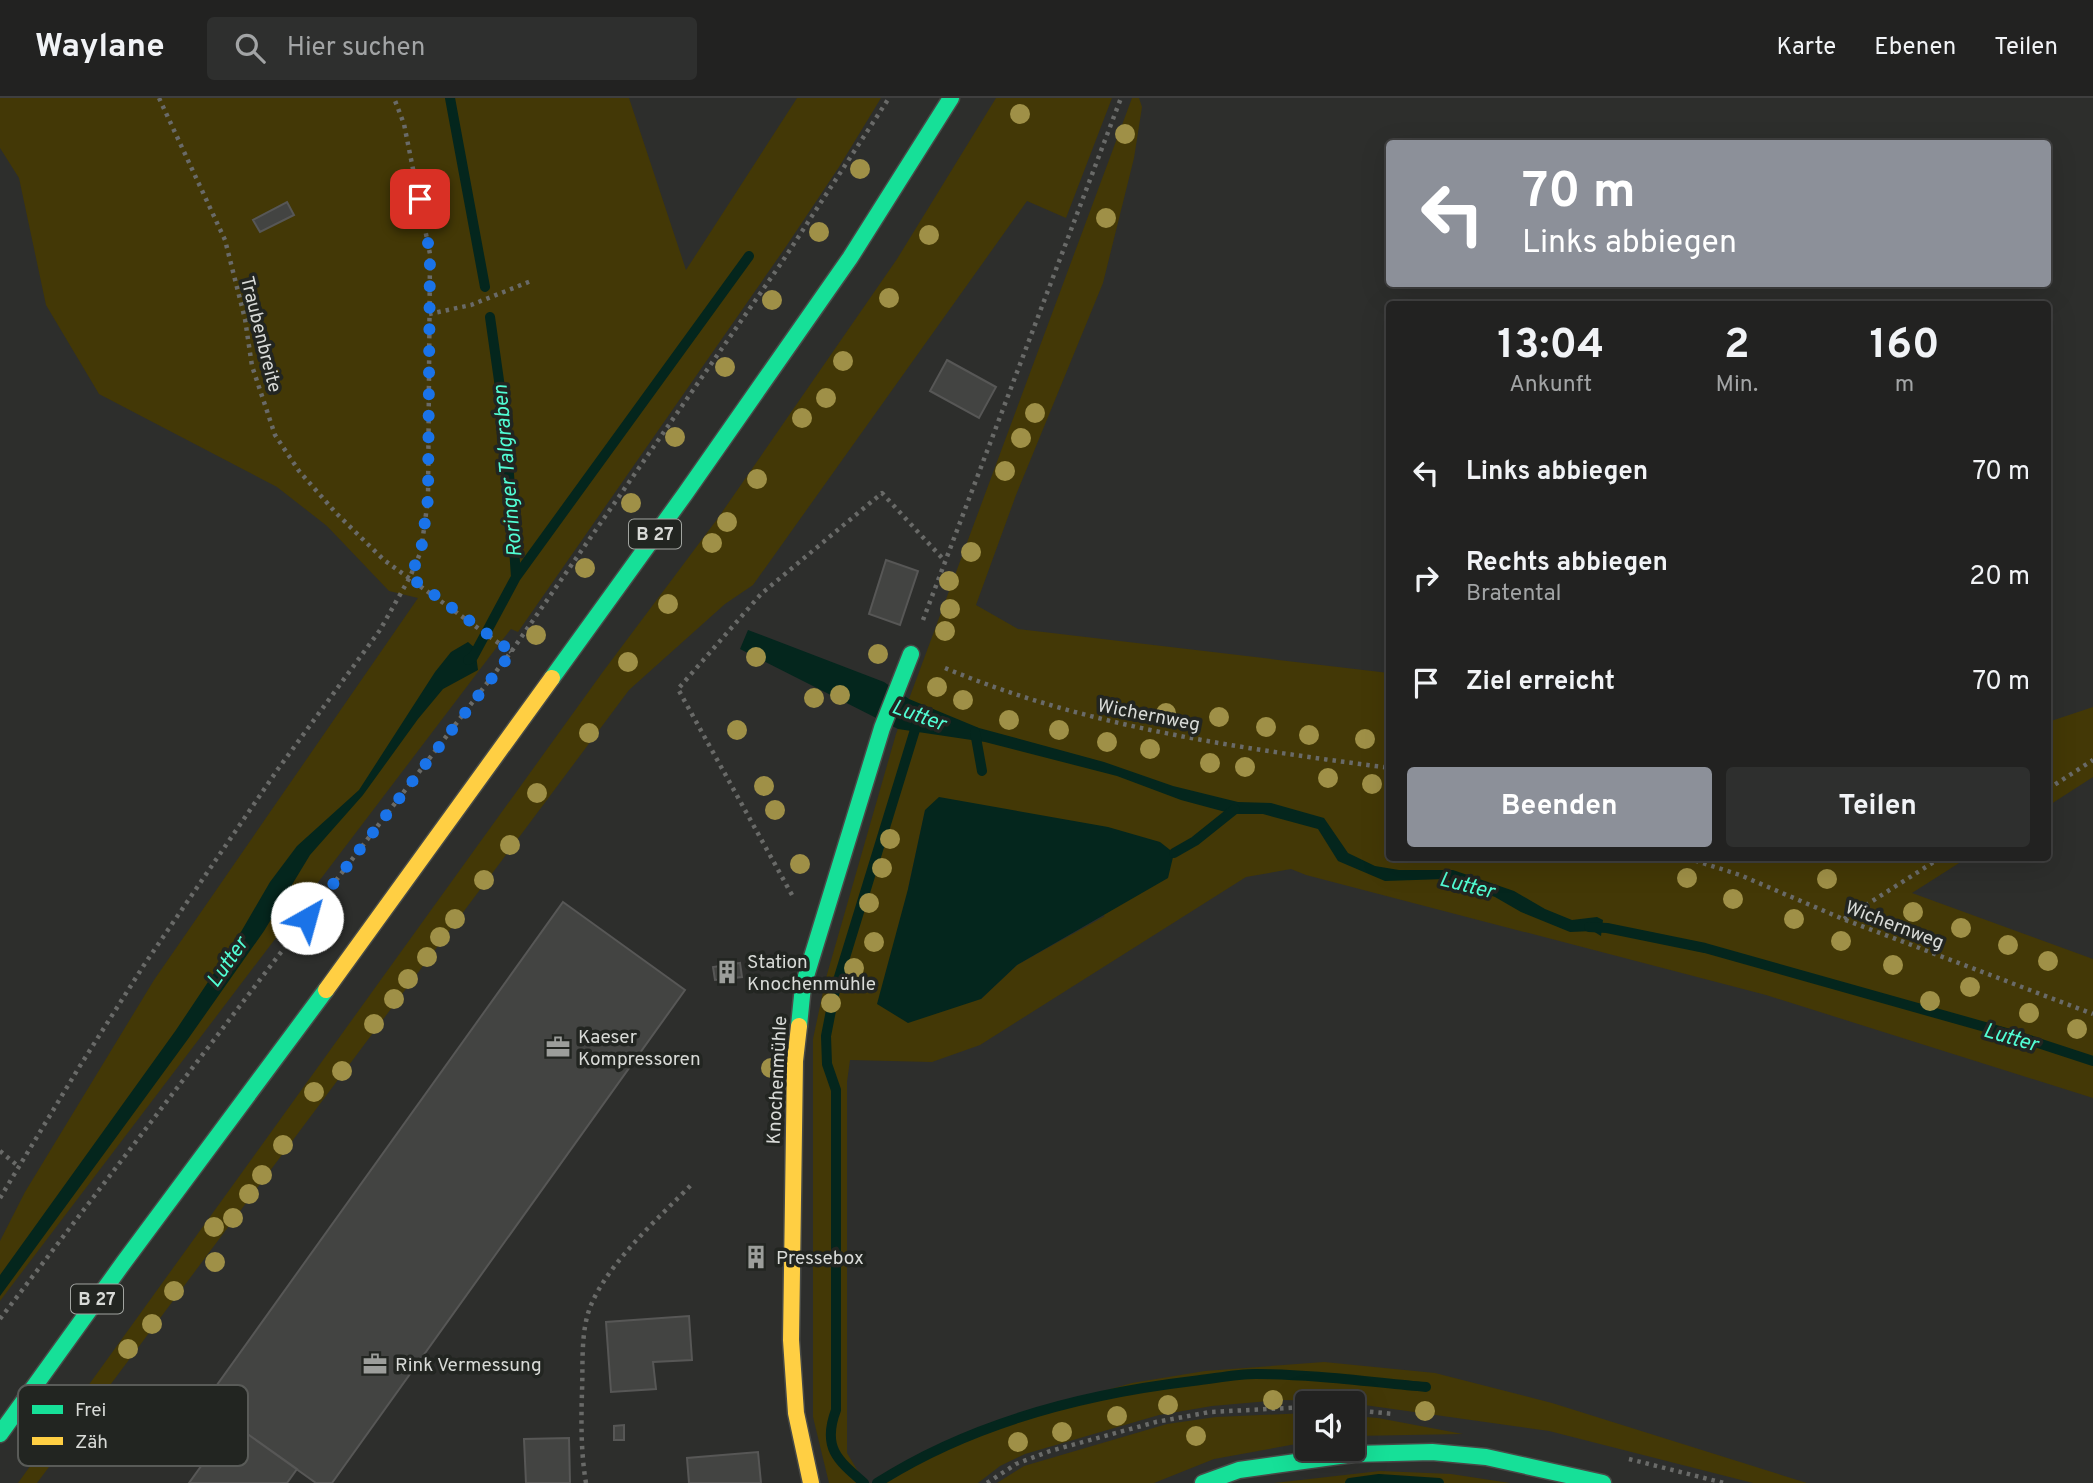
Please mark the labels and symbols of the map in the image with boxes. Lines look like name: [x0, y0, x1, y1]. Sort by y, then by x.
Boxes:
pin: [390, 169, 450, 229]
street label: Traubenbreite: [234, 274, 286, 395]
water label: Roringer Talgraben: [487, 383, 529, 558]
road number: B 27: [629, 520, 681, 548]
water label: Lutter: [888, 694, 951, 739]
street label: Wichernweg: [1095, 694, 1202, 738]
water label: Lutter: [1436, 867, 1499, 907]
position arrow: [270, 881, 344, 955]
street label: Wichernweg: [1841, 896, 1947, 956]
water label: Lutter: [201, 931, 256, 993]
place label: Station Knochenmühle: [747, 951, 876, 997]
building icon: Station Knochenmühle: [713, 958, 741, 986]
street label: Knochenmühle: [763, 1015, 793, 1145]
water label: Lutter: [1980, 1018, 2043, 1060]
place label: Kaeser Kompressoren: [578, 1026, 701, 1072]
office icon: Kaeser Kompressoren: [544, 1033, 572, 1061]
building icon: Pressebox: [742, 1243, 770, 1271]
place label: Pressebox: [776, 1247, 864, 1271]
road number: B 27: [71, 1284, 123, 1314]
office icon: Rink Vermessung: [361, 1350, 389, 1378]
place label: Rink Vermessung: [395, 1354, 542, 1378]
legend: [18, 1385, 248, 1466]
text: Frei: [75, 1399, 106, 1423]
text: Zäh: [75, 1431, 108, 1455]

